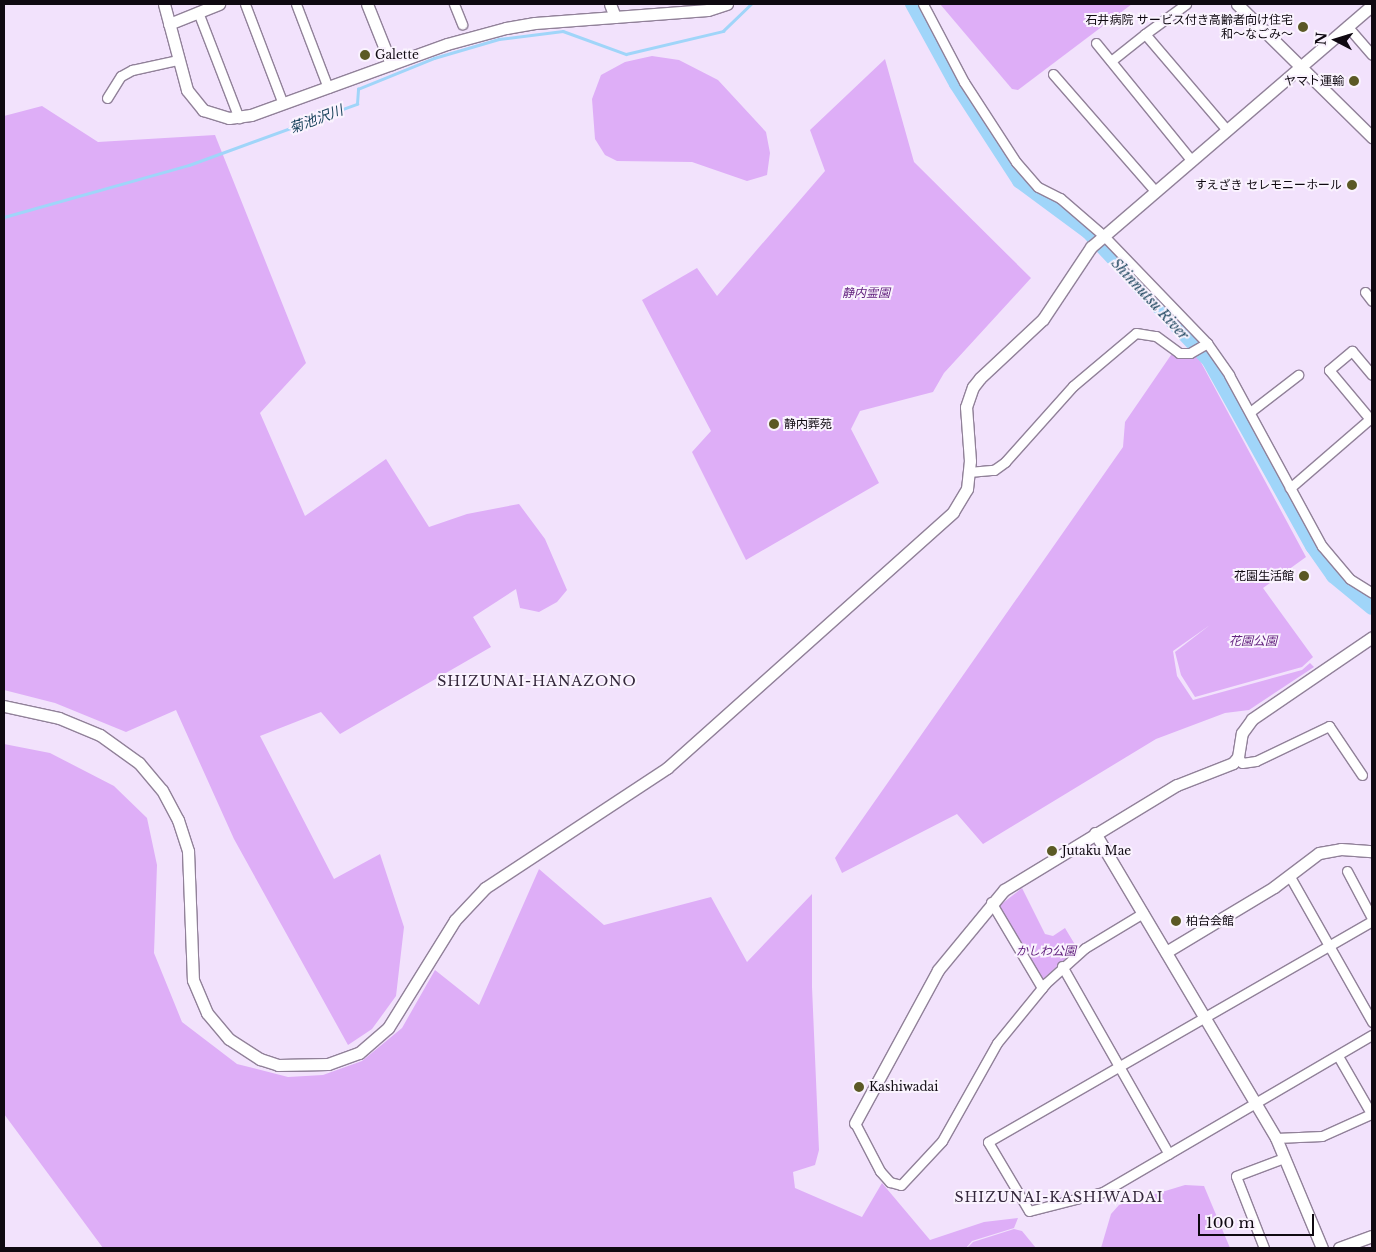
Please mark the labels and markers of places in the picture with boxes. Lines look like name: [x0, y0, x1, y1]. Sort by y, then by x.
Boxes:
place label: 石井病院 サービス付き高齢者向け住宅 和～なごみ～: [1086, 13, 1293, 41]
marker: 石井病院 サービス付き高齢者向け住宅 和～なごみ～: [1297, 21, 1309, 33]
place label: Galette: [375, 48, 419, 62]
marker: Galette: [359, 49, 371, 61]
place label: ヤマト運輸: [1284, 74, 1344, 88]
marker: ヤマト運輸: [1348, 75, 1360, 87]
place label: すえざき セレモニーホール: [1195, 178, 1342, 192]
marker: すえざき セレモニーホール: [1346, 179, 1358, 191]
place label: 静内葬苑: [784, 417, 832, 431]
marker: 静内葬苑: [768, 418, 780, 430]
place label: 花園生活館: [1234, 569, 1294, 583]
marker: 花園生活館: [1298, 570, 1310, 582]
place label: Jutaku Mae: [1062, 844, 1131, 858]
marker: Jutaku Mae: [1046, 845, 1058, 857]
place label: 柏台会館: [1186, 914, 1234, 928]
marker: 柏台会館: [1170, 915, 1182, 927]
place label: Kashiwadai: [869, 1080, 938, 1094]
marker: Kashiwadai: [853, 1081, 865, 1093]

